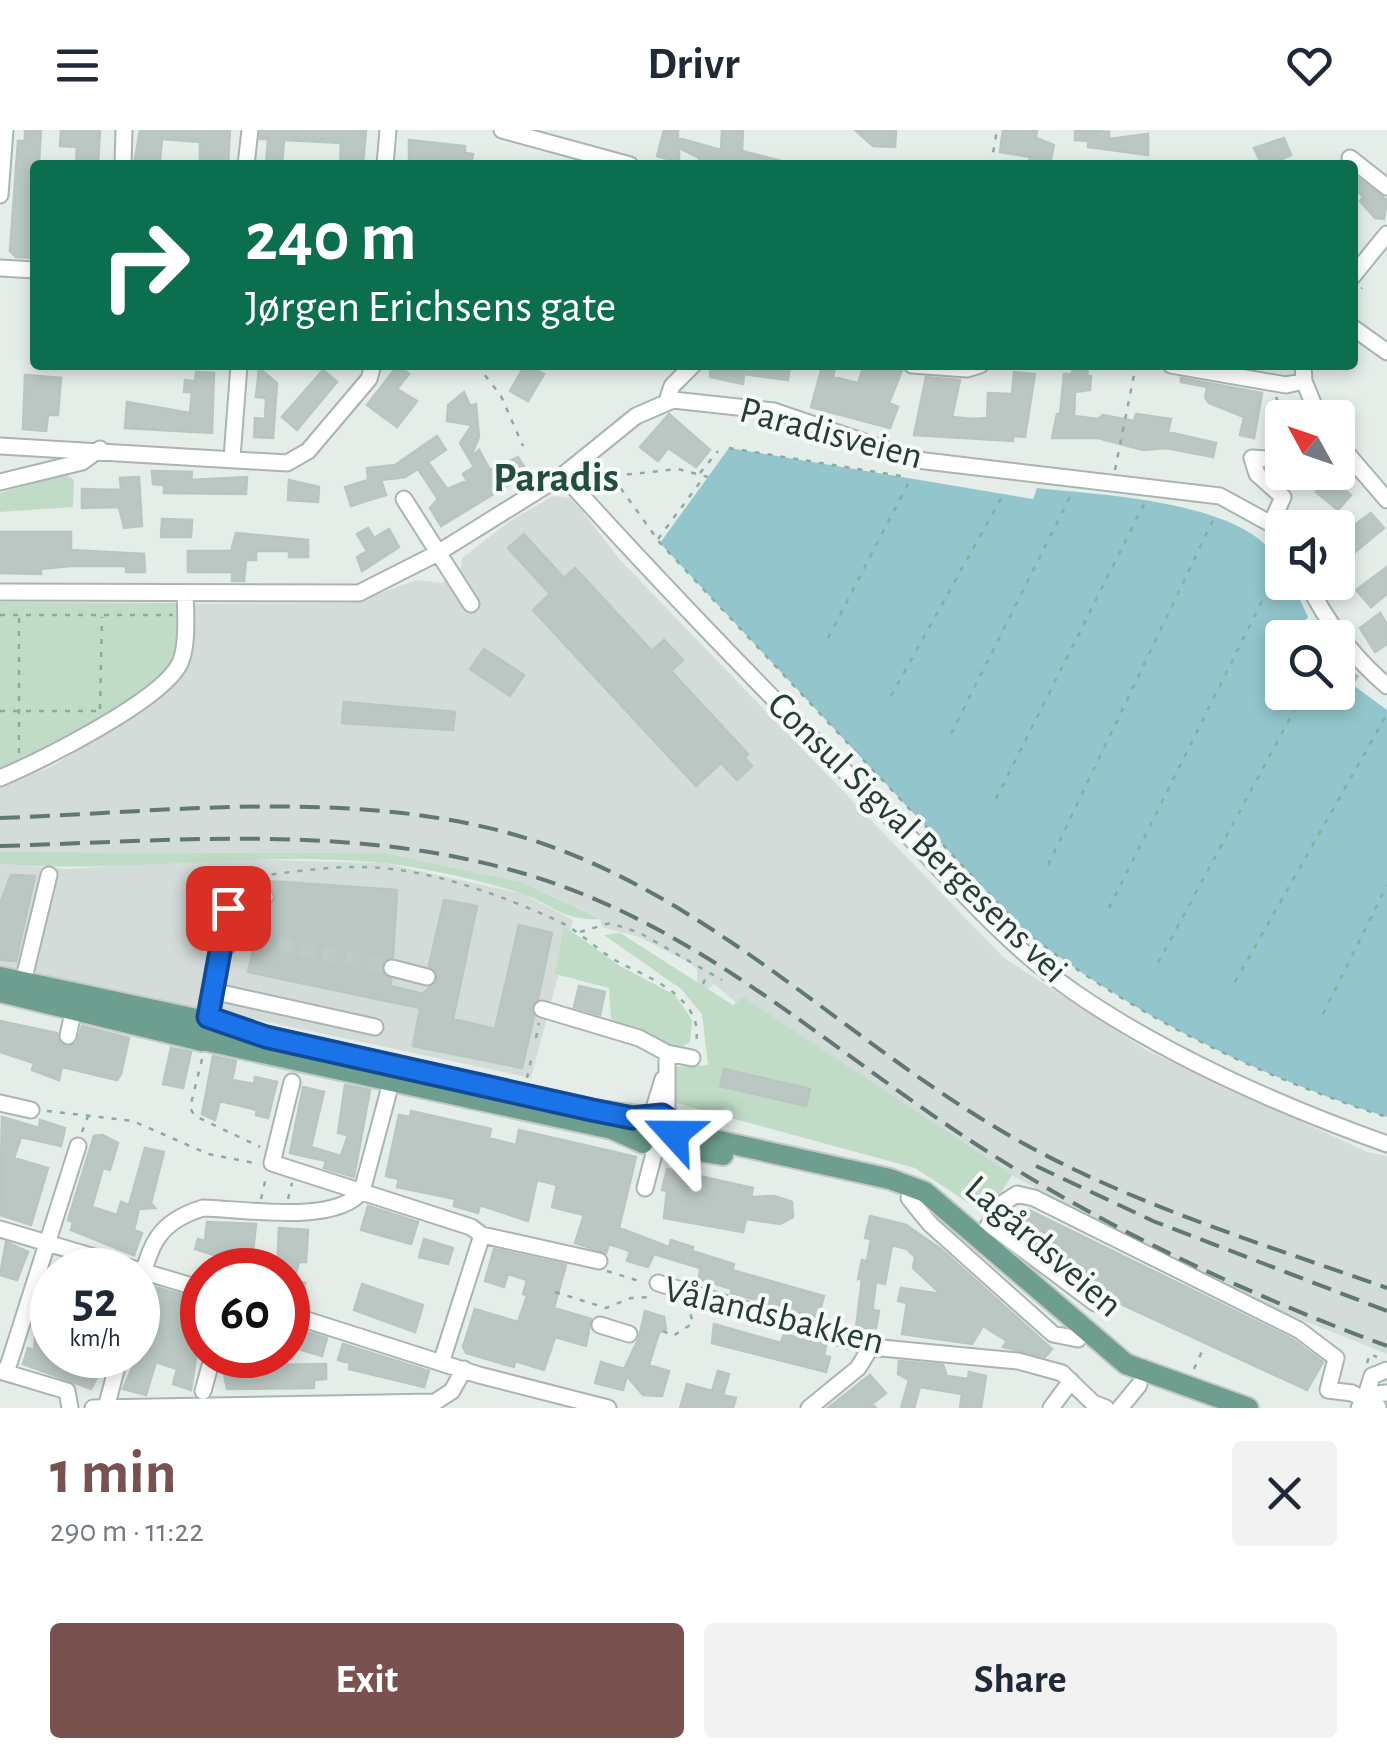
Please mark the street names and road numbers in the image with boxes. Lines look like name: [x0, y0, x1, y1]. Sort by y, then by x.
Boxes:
street label: Paradisveien: [735, 391, 927, 477]
street label: Consul Sigval Bergesens vei: [760, 685, 1074, 991]
street label: Lagårdsveien: [957, 1169, 1129, 1325]
street label: Vålandsbakken: [660, 1270, 888, 1362]

